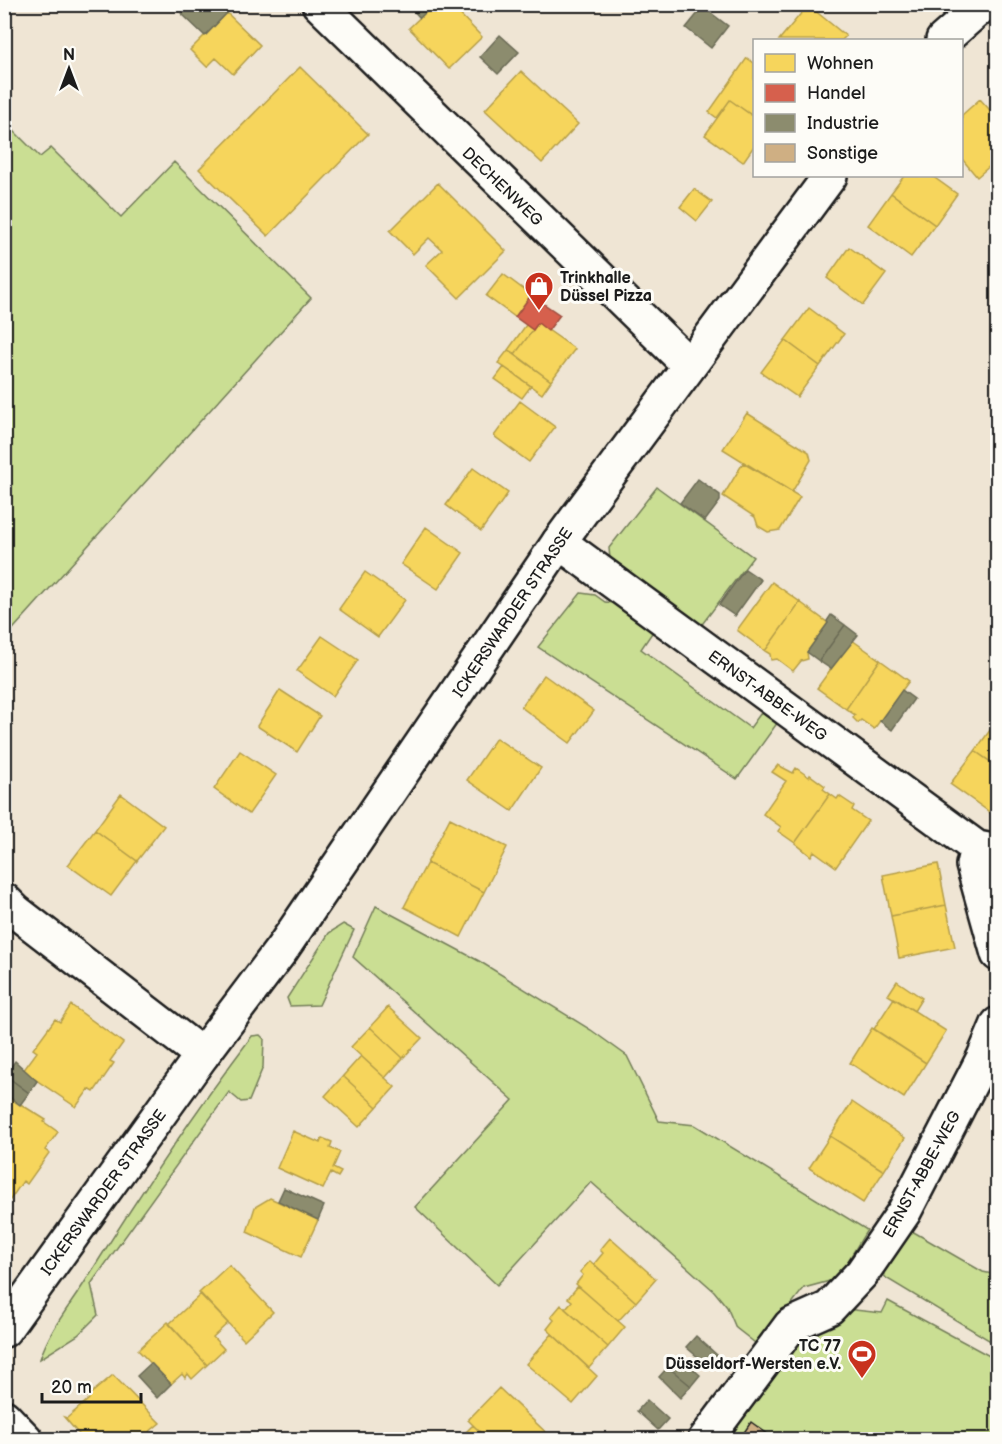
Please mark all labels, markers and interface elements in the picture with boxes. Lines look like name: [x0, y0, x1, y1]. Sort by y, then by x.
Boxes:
north arrow: [39, 39, 99, 99]
legend: [753, 39, 963, 177]
text: N: [63, 46, 75, 65]
text: Wohnen: [807, 53, 874, 74]
text: Handel: [807, 83, 866, 104]
text: Industrie: [807, 113, 879, 134]
text: Sonstige: [807, 143, 878, 164]
street label: DECHENWEG: [458, 144, 546, 230]
place label: Trinkhalle Düssel Pizza: [560, 269, 652, 306]
shop icon: Trinkhalle Düssel Pizza: [523, 270, 555, 312]
street label: ICKERSWARDER STRASSE: [449, 524, 577, 701]
street label: ERNST-ABBE-WEG: [704, 647, 830, 746]
street label: ICKERSWARDER STRASSE: [38, 1106, 171, 1280]
street label: ERNST-ABBE-WEG: [880, 1108, 965, 1241]
place label: TC 77 Düsseldorf-Wersten e.V.: [665, 1337, 841, 1374]
sports icon: TC 77 Düsseldorf-Wersten e.V.: [846, 1338, 878, 1380]
scale bar: [42, 1366, 141, 1404]
text: 20 m: [51, 1377, 92, 1398]

